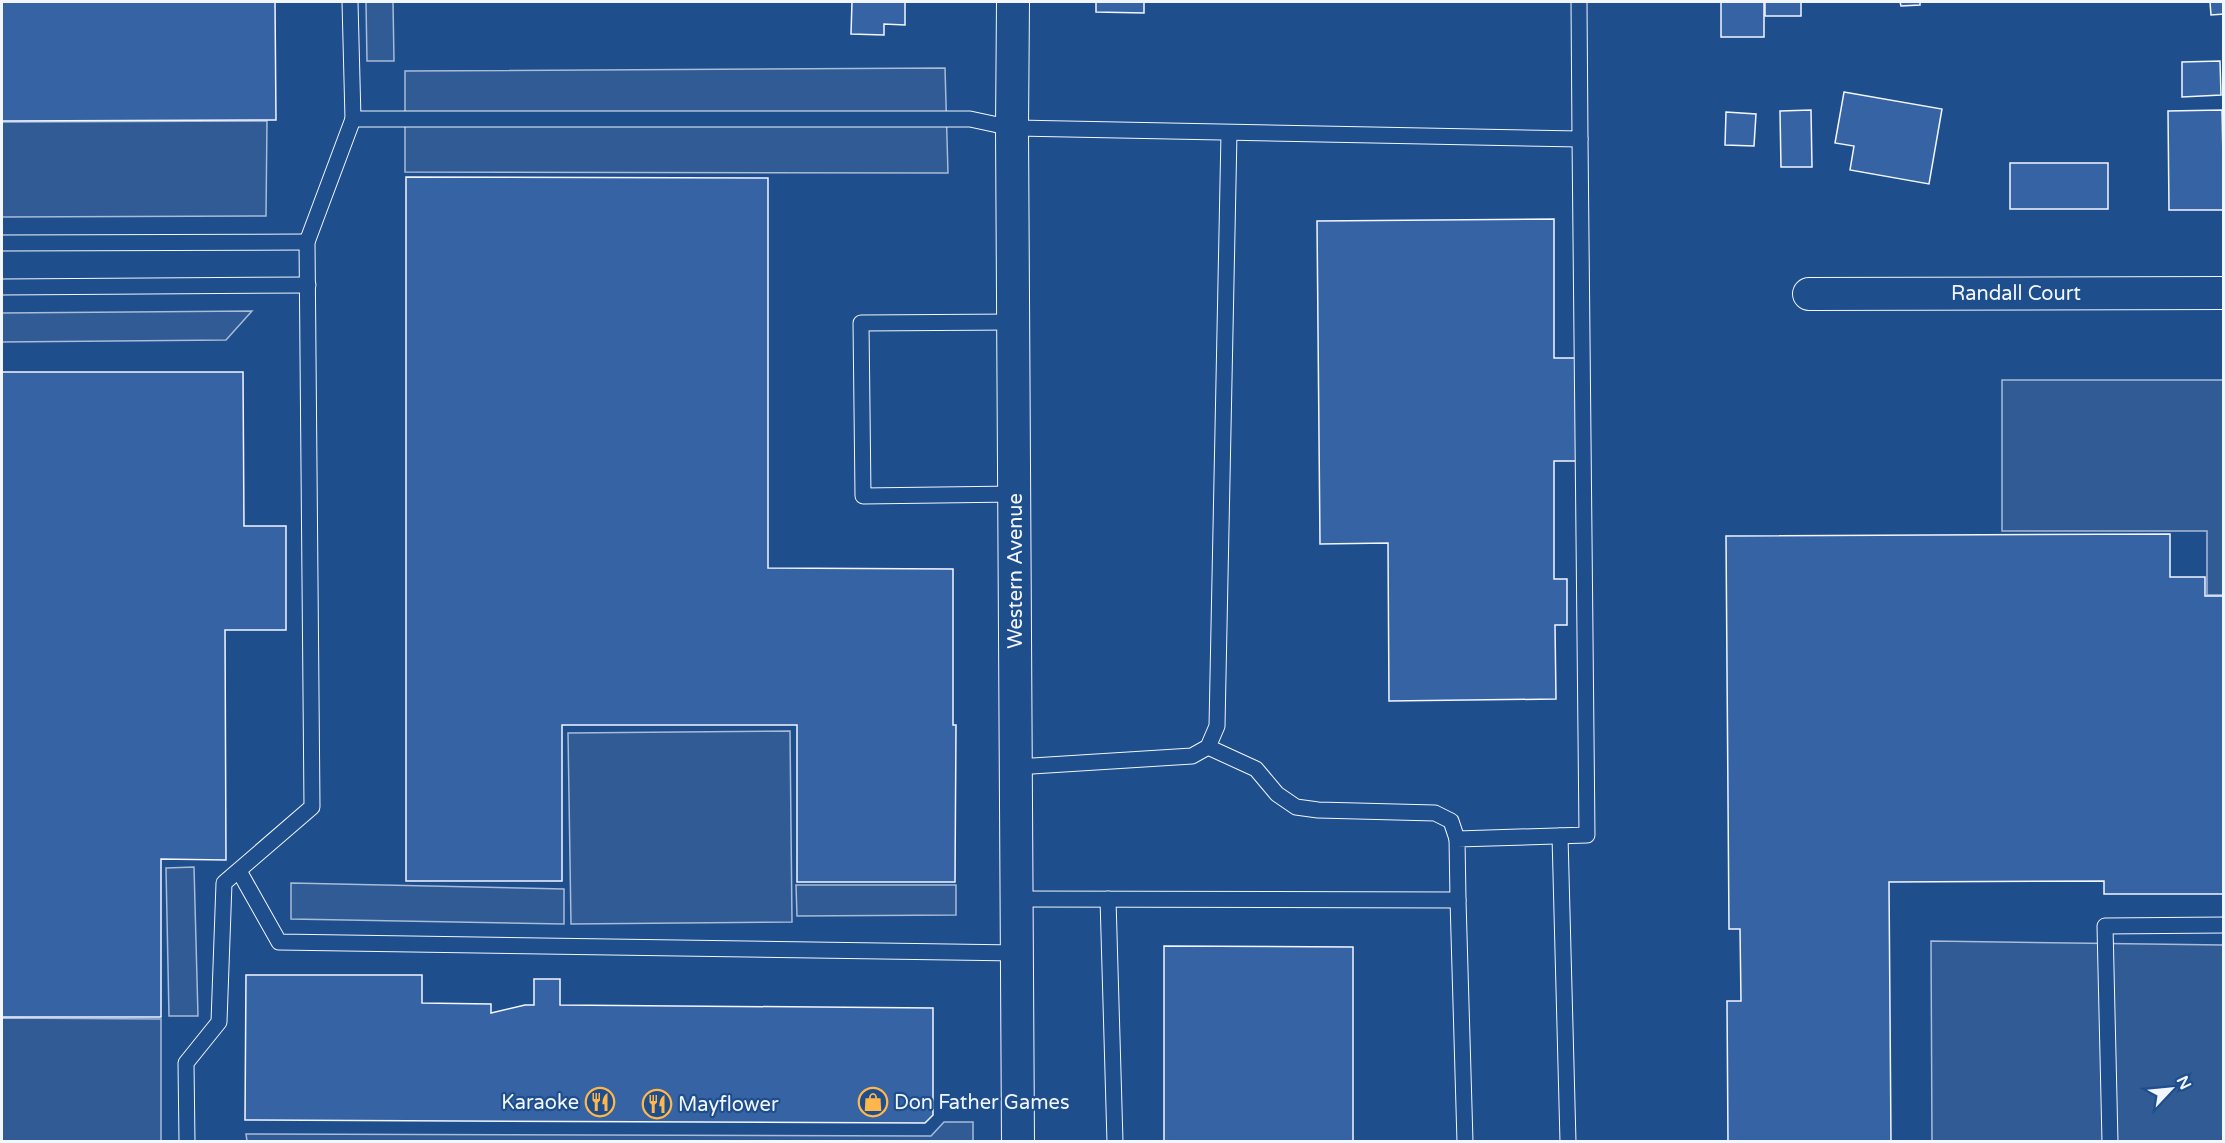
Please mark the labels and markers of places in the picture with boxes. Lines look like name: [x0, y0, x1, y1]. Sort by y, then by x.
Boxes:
restaurant icon: Karaoke: [584, 1086, 616, 1118]
shop icon: Don Father Games: [857, 1086, 889, 1118]
restaurant icon: Mayflower: [641, 1088, 673, 1120]
place label: Karaoke: [501, 1091, 579, 1115]
place label: Don Father Games: [894, 1091, 1069, 1115]
place label: Mayflower: [678, 1093, 779, 1117]

